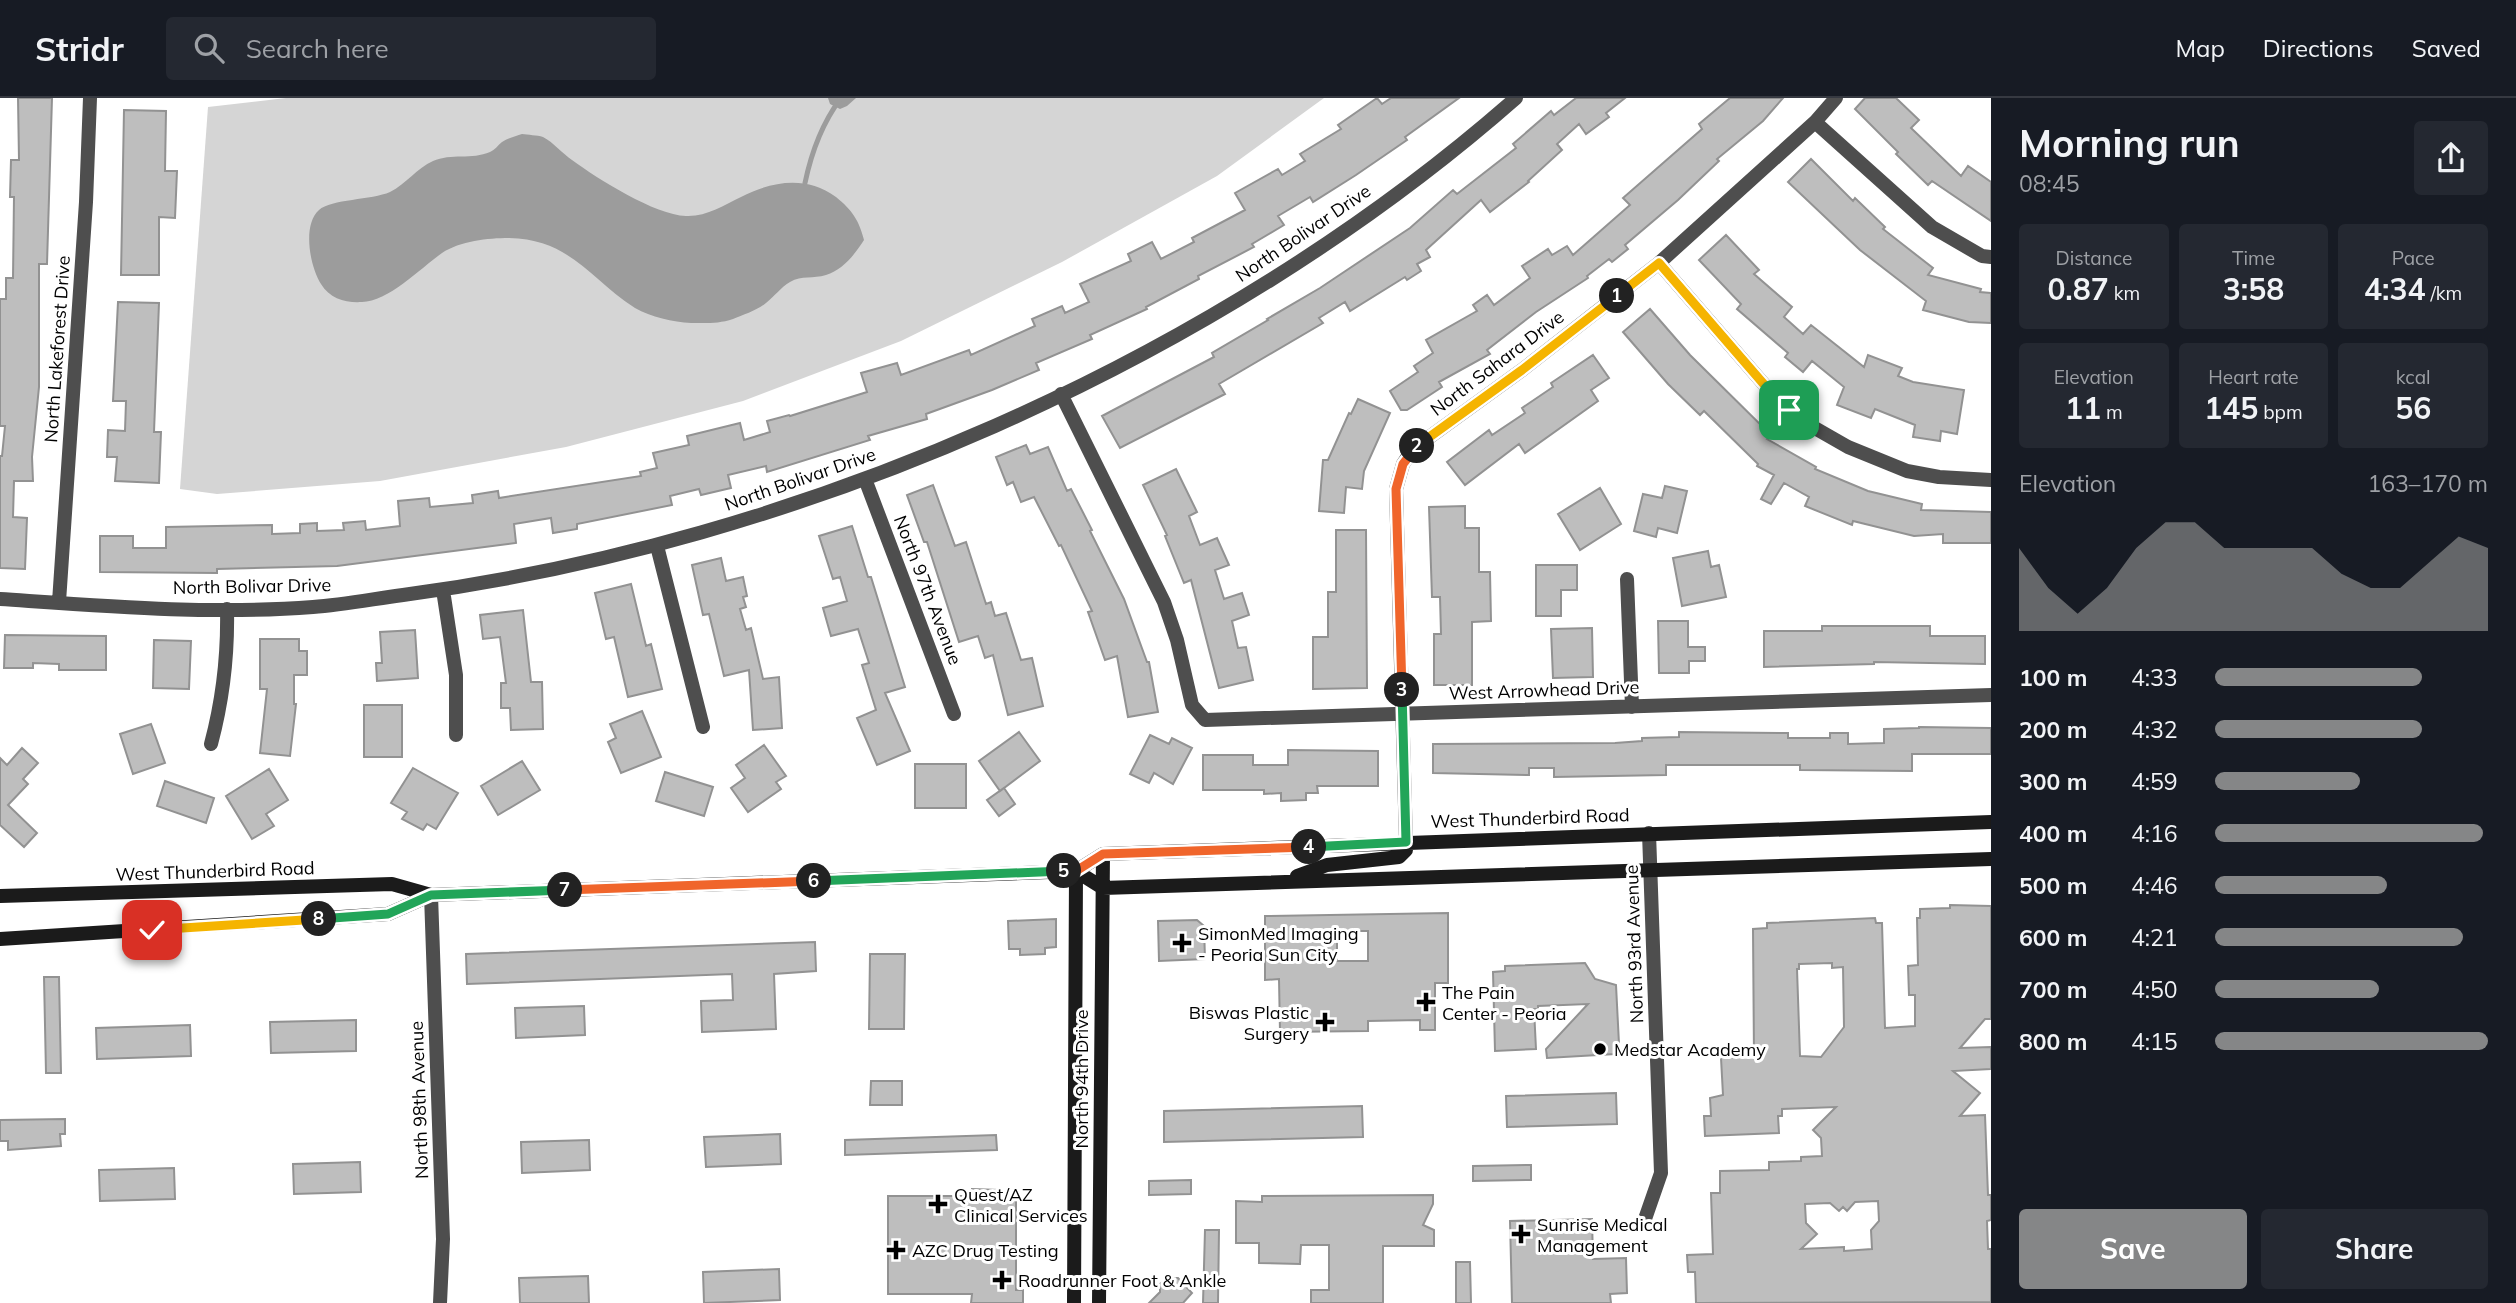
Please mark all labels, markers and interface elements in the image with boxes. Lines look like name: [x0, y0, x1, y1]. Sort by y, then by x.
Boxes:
search box: [166, 17, 656, 80]
text: Stridr: [35, 28, 124, 69]
icon: search: [190, 29, 228, 67]
text: Search here: [246, 32, 389, 65]
text: Map: [2175, 33, 2225, 63]
text: Directions: [2263, 33, 2374, 63]
text: Saved: [2412, 33, 2481, 63]
text: Morning run: [2019, 119, 2240, 167]
button: share: [2414, 121, 2488, 195]
text: 08:45: [2019, 169, 2079, 198]
street label: North Bolivar Drive: [1231, 179, 1375, 287]
text: Distance: [2055, 246, 2132, 270]
text: Time: [2232, 246, 2275, 270]
text: Pace: [2392, 246, 2435, 270]
street label: North Lakeforest Drive: [39, 255, 75, 443]
text: 0.87: [2047, 270, 2109, 308]
text: 3:58: [2223, 270, 2284, 308]
text: 4:34: [2364, 270, 2425, 308]
pin: 1: [1600, 278, 1634, 314]
text: km: [2109, 281, 2140, 305]
text: /km: [2425, 281, 2462, 305]
text: 1: [1611, 283, 1622, 307]
street label: North Sahara Drive: [1426, 305, 1568, 421]
text: Elevation: [2054, 365, 2134, 389]
text: Heart rate: [2208, 365, 2299, 389]
text: kcal: [2396, 365, 2431, 389]
pin: [1759, 380, 1819, 440]
text: 11: [2065, 389, 2101, 427]
text: 145: [2204, 389, 2258, 427]
text: 56: [2395, 389, 2431, 427]
icon: arrive: [1770, 391, 1808, 429]
text: m: [2101, 400, 2123, 424]
text: bpm: [2258, 400, 2303, 424]
pin: 2: [1400, 428, 1434, 464]
text: 2: [1411, 433, 1422, 457]
street label: North Bolivar Drive: [721, 442, 879, 516]
text: Elevation: [2019, 469, 2116, 498]
text: 163–170 m: [2367, 469, 2488, 498]
street label: North 97th Avenue: [889, 512, 967, 668]
street label: North Bolivar Drive: [173, 573, 331, 599]
text: 100 m: [2019, 663, 2087, 692]
text: 4:33: [2131, 663, 2178, 692]
pin: 3: [1384, 672, 1420, 708]
street label: West Arrowhead Drive: [1448, 675, 1640, 705]
text: 3: [1396, 677, 1407, 701]
text: 200 m: [2019, 715, 2087, 744]
text: 4:32: [2131, 715, 2178, 744]
text: 300 m: [2019, 767, 2087, 796]
text: 4:59: [2131, 767, 2178, 796]
street label: West Thunderbird Road: [1430, 803, 1630, 833]
text: 400 m: [2019, 819, 2087, 848]
text: 4:16: [2131, 819, 2178, 848]
pin: 4: [1292, 830, 1326, 864]
text: 4: [1303, 834, 1314, 858]
pin: 5: [1046, 854, 1082, 888]
street label: West Thunderbird Road: [115, 856, 315, 886]
text: 5: [1058, 858, 1069, 882]
pin: 6: [796, 864, 832, 898]
street label: North 93rd Avenue: [1620, 864, 1648, 1024]
text: 6: [808, 868, 819, 892]
text: 500 m: [2019, 871, 2087, 900]
text: 4:46: [2131, 871, 2178, 900]
pin: 7: [548, 872, 582, 908]
text: 7: [559, 877, 570, 901]
pin: [122, 900, 182, 960]
pin: 8: [302, 902, 336, 936]
text: 8: [313, 906, 324, 930]
icon: check: [133, 911, 171, 949]
place label: SimonMed Imaging - Peoria Sun City: [1198, 922, 1359, 966]
text: 600 m: [2019, 923, 2087, 952]
text: 4:21: [2131, 923, 2178, 952]
marker: SimonMed Imaging - Peoria Sun City: [1172, 933, 1192, 953]
text: 700 m: [2019, 975, 2087, 1004]
text: 4:50: [2131, 975, 2178, 1004]
place label: The Pain Center - Peoria: [1442, 981, 1567, 1025]
marker: The Pain Center - Peoria: [1416, 992, 1436, 1012]
place label: Biswas Plastic Surgery: [1189, 1001, 1309, 1045]
street label: North 94th Drive: [1070, 1010, 1093, 1148]
marker: Biswas Plastic Surgery: [1315, 1012, 1335, 1032]
street label: North 98th Avenue: [405, 1021, 433, 1179]
text: 800 m: [2019, 1027, 2087, 1056]
text: 4:15: [2131, 1027, 2178, 1056]
place label: Medstar Academy: [1614, 1038, 1766, 1061]
marker: Medstar Academy: [1592, 1041, 1608, 1057]
place label: Quest/AZ Clinical Services: [954, 1183, 1088, 1227]
marker: Quest/AZ Clinical Services: [928, 1194, 948, 1214]
button: Save: [2019, 1209, 2247, 1289]
button: Share: [2261, 1209, 2488, 1289]
place label: Sunrise Medical Management: [1537, 1213, 1668, 1257]
marker: Sunrise Medical Management: [1511, 1224, 1531, 1244]
place label: AZC Drug Testing: [912, 1239, 1059, 1262]
marker: AZC Drug Testing: [886, 1240, 906, 1260]
place label: Roadrunner Foot & Ankle: [1018, 1269, 1226, 1292]
marker: Roadrunner Foot & Ankle: [992, 1270, 1012, 1290]

